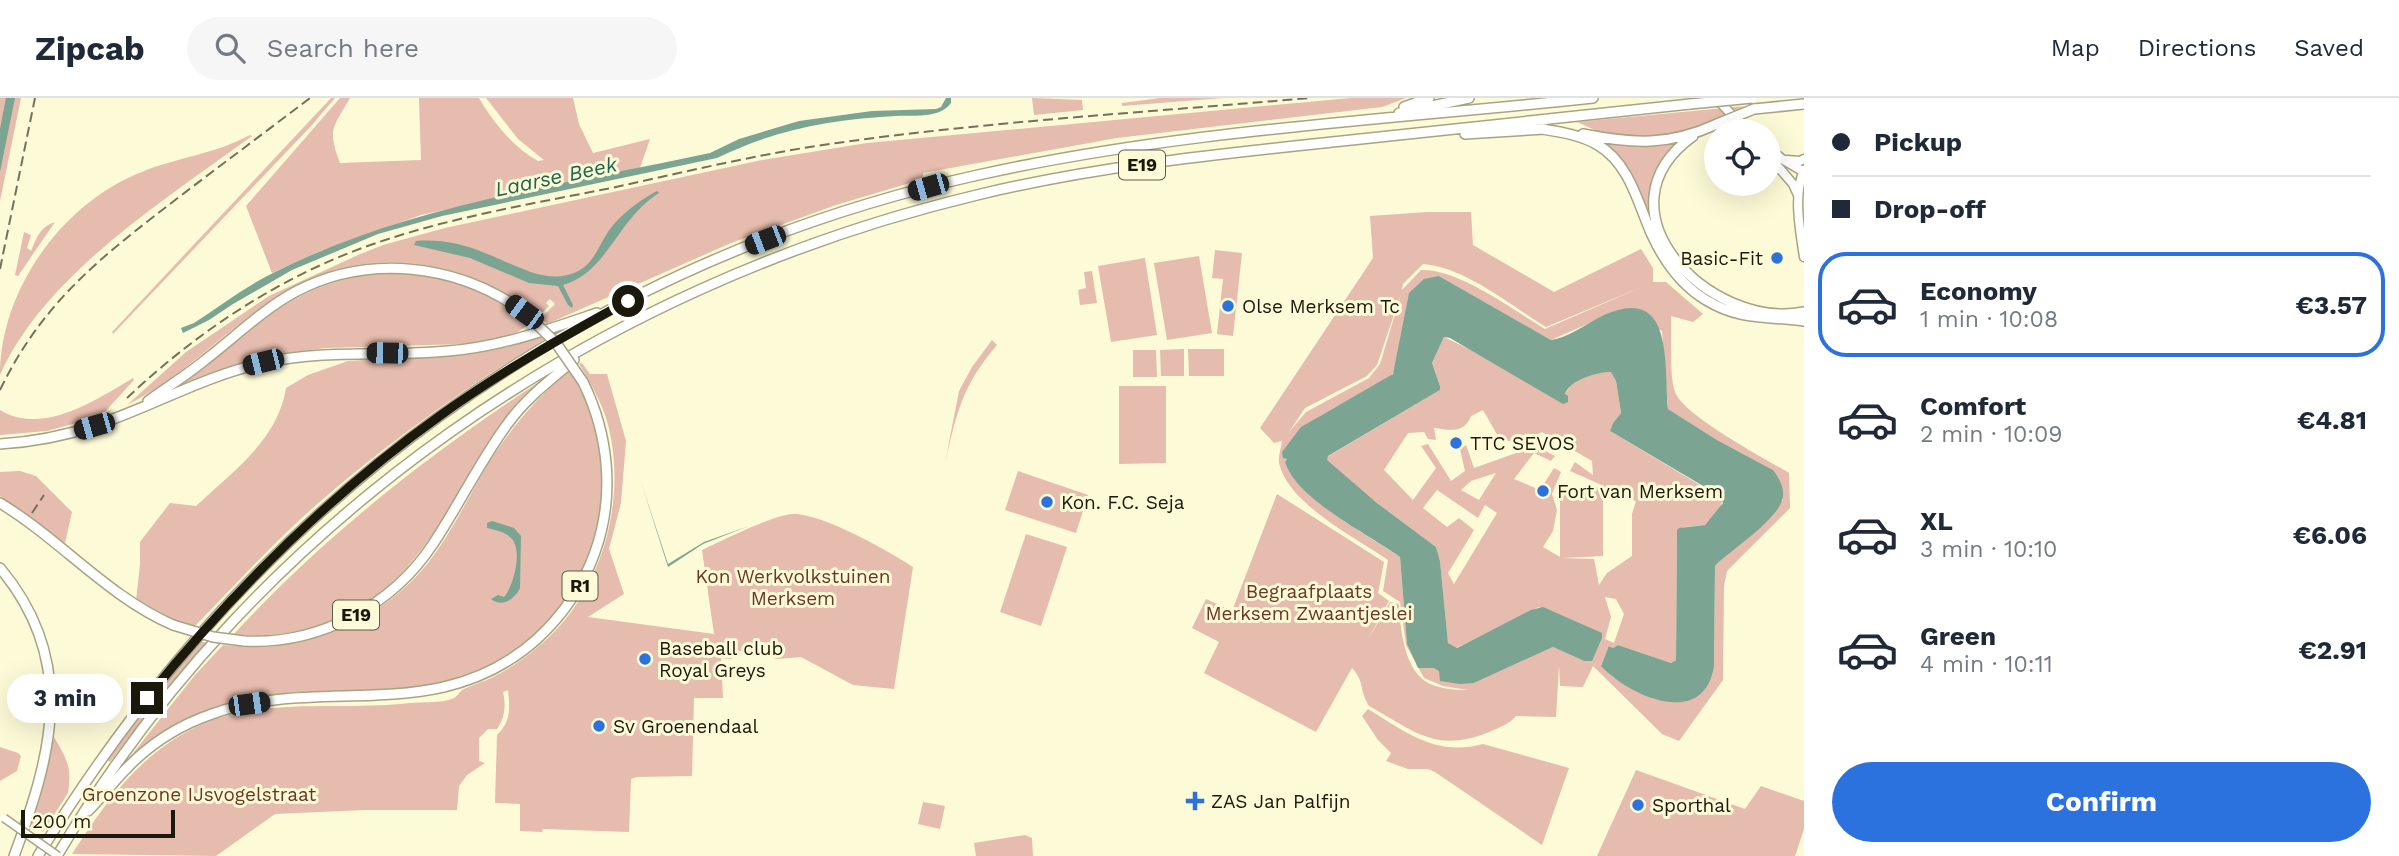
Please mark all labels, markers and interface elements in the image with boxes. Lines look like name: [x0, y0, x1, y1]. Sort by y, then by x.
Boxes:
search box: [187, 17, 677, 80]
text: Zipcab: [35, 29, 145, 68]
icon: search: [211, 29, 249, 67]
text: Search here: [267, 33, 419, 63]
text: Map: [2051, 34, 2100, 62]
text: Directions: [2138, 34, 2256, 62]
text: Saved: [2294, 34, 2364, 62]
map controls: [1704, 119, 1781, 196]
button: locate: [1704, 119, 1781, 196]
text: Pickup: [1874, 127, 1962, 157]
road number: E19: [1119, 150, 1165, 180]
water label: Laarse Beek: [493, 151, 620, 202]
car: [905, 171, 952, 203]
text: Drop-off: [1874, 194, 1986, 224]
car: [742, 223, 789, 257]
place label: Basic-Fit: [1680, 247, 1763, 270]
marker: Basic-Fit: [1769, 250, 1785, 266]
icon: car: [1836, 273, 1899, 336]
text: Economy: [1920, 276, 2037, 306]
route start: [612, 285, 644, 317]
text: €3.57: [2296, 290, 2367, 320]
car: [501, 291, 548, 333]
place label: Olse Merksem Tc: [1242, 295, 1400, 318]
marker: Olse Merksem Tc: [1220, 298, 1236, 314]
text: 1 min · 10:08: [1920, 306, 2058, 333]
car: [366, 342, 409, 364]
car: [241, 347, 286, 377]
icon: car: [1836, 388, 1899, 451]
text: Comfort: [1920, 391, 2026, 421]
text: €4.81: [2297, 405, 2367, 435]
car: [71, 410, 118, 442]
text: 2 min · 10:09: [1920, 421, 2063, 448]
place label: TTC SEVOS: [1470, 432, 1575, 455]
marker: TTC SEVOS: [1448, 435, 1464, 451]
place label: Fort van Merksem: [1557, 480, 1723, 503]
marker: Fort van Merksem: [1535, 483, 1551, 499]
place label: Kon. F.C. Seja: [1061, 491, 1185, 514]
marker: Kon. F.C. Seja: [1039, 494, 1055, 510]
icon: car: [1836, 503, 1899, 566]
text: XL: [1920, 506, 1953, 536]
text: €6.06: [2293, 520, 2367, 550]
text: 3 min · 10:10: [1920, 536, 2057, 563]
park label: Kon Werkvolkstuinen Merksem: [696, 565, 890, 610]
road number: R1: [562, 572, 598, 600]
park label: Begraafplaats Merksem Zwaantjeslei: [1205, 580, 1413, 625]
road number: E19: [333, 601, 379, 630]
icon: car: [1836, 618, 1899, 681]
text: Green: [1920, 621, 1996, 651]
text: €2.91: [2298, 635, 2367, 665]
place label: Baseball club Royal Greys: [659, 637, 783, 682]
marker: Baseball club Royal Greys: [637, 651, 653, 667]
text: 4 min · 10:11: [1920, 651, 2053, 678]
callout: 3 min: [7, 674, 122, 722]
route end: [131, 682, 163, 714]
text: 3 min: [34, 685, 96, 712]
car: [227, 691, 272, 717]
place label: Sv Groenendaal: [613, 715, 758, 738]
marker: Sv Groenendaal: [591, 718, 607, 734]
button: Confirm: [1832, 762, 2371, 842]
park label: Groenzone IJsvogelstraat: [82, 783, 316, 806]
place label: ZAS Jan Palfijn: [1211, 790, 1350, 813]
marker: ZAS Jan Palfijn: [1185, 791, 1205, 811]
place label: Sporthal: [1652, 794, 1731, 817]
marker: Sporthal: [1630, 797, 1646, 813]
scale bar: [21, 807, 175, 839]
text: 200 m: [32, 810, 91, 833]

